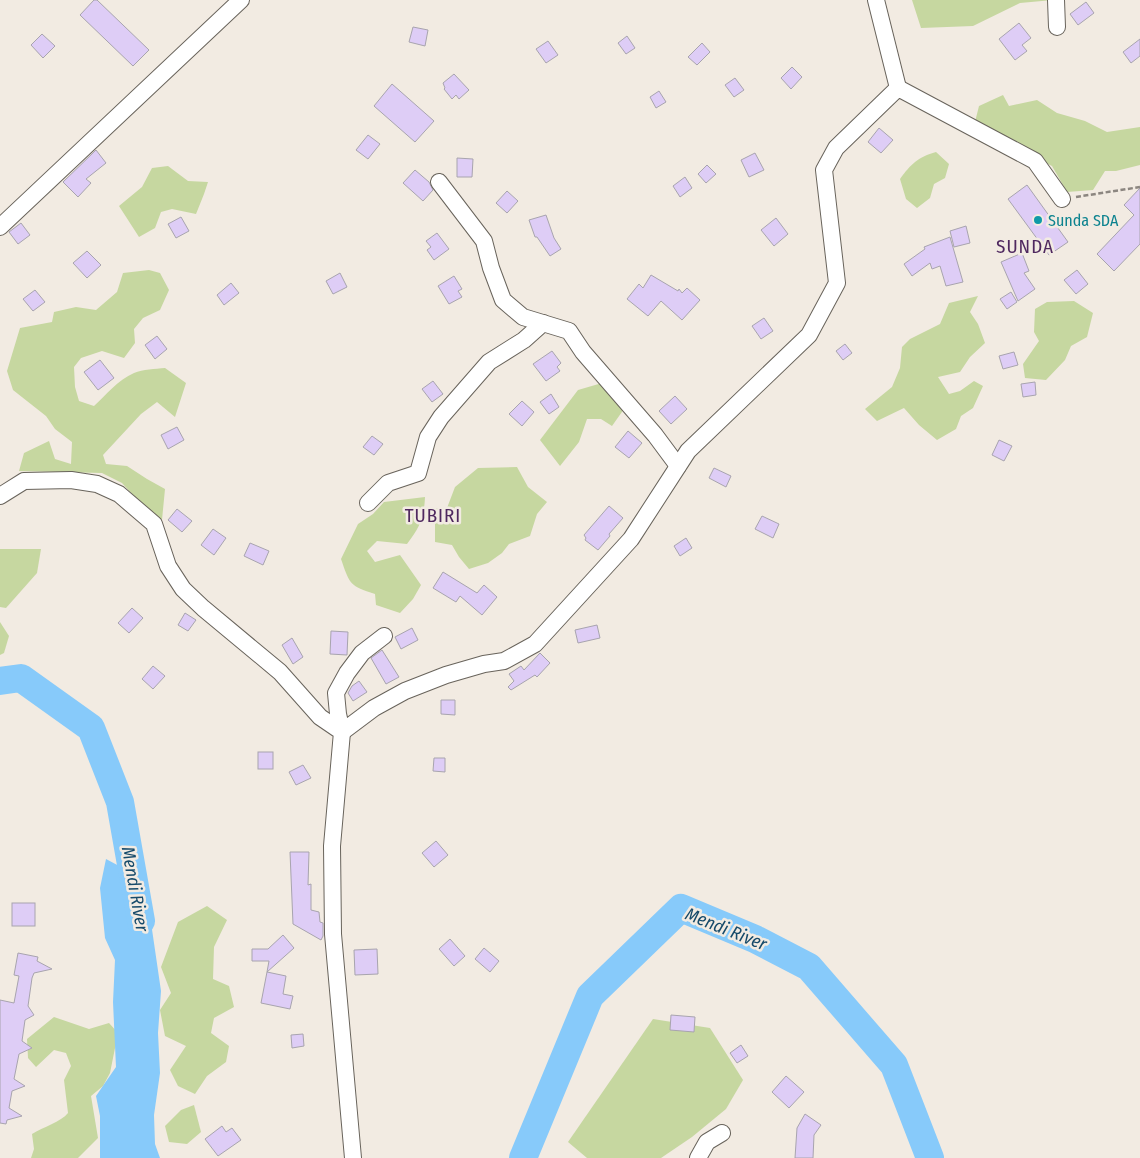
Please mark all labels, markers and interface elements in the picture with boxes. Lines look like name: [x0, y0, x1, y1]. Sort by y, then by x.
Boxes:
place label: Sunda SDA: [1048, 211, 1119, 230]
marker: Sunda SDA: [1032, 214, 1044, 226]
district label: SUNDA: [996, 235, 1054, 258]
district label: TUBIRI: [405, 504, 461, 527]
water label: Mendi River: [117, 845, 153, 934]
water label: Mendi River: [682, 903, 771, 956]

